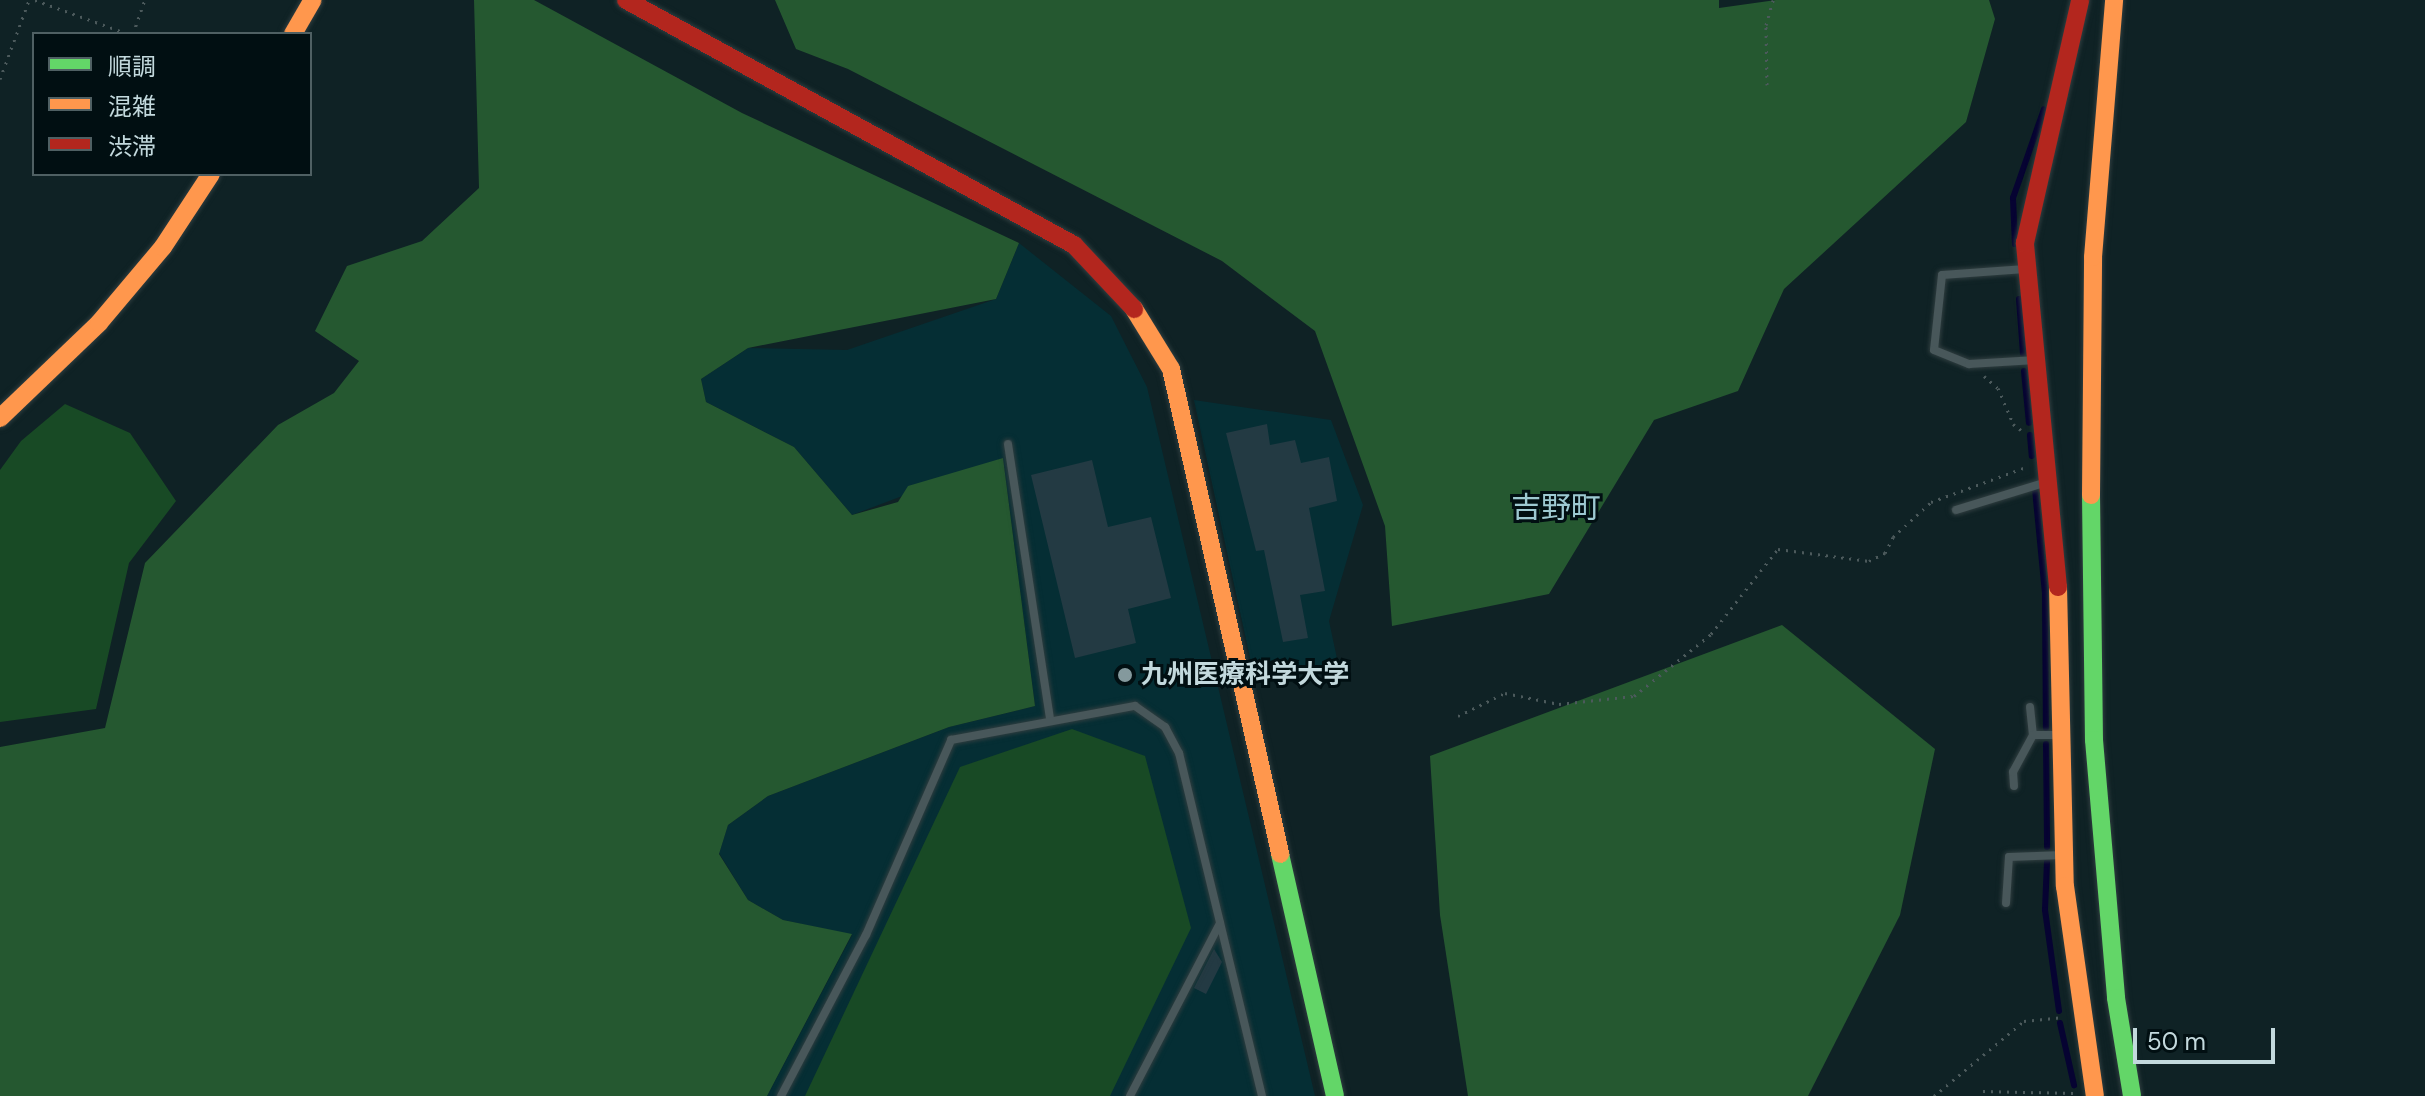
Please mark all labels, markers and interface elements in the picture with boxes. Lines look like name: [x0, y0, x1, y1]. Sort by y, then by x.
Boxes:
legend: [32, 32, 312, 176]
text: 順調: [108, 51, 156, 82]
text: 混雑: [108, 91, 156, 122]
text: 渋滞: [108, 131, 156, 162]
district label: 吉野町: [1511, 490, 1601, 526]
place label: 九州医療科学大学: [1141, 659, 1349, 691]
marker: 九州医療科学大学: [1116, 666, 1134, 684]
scale bar: [2137, 1012, 2279, 1062]
text: 50 m: [2147, 1026, 2206, 1057]

